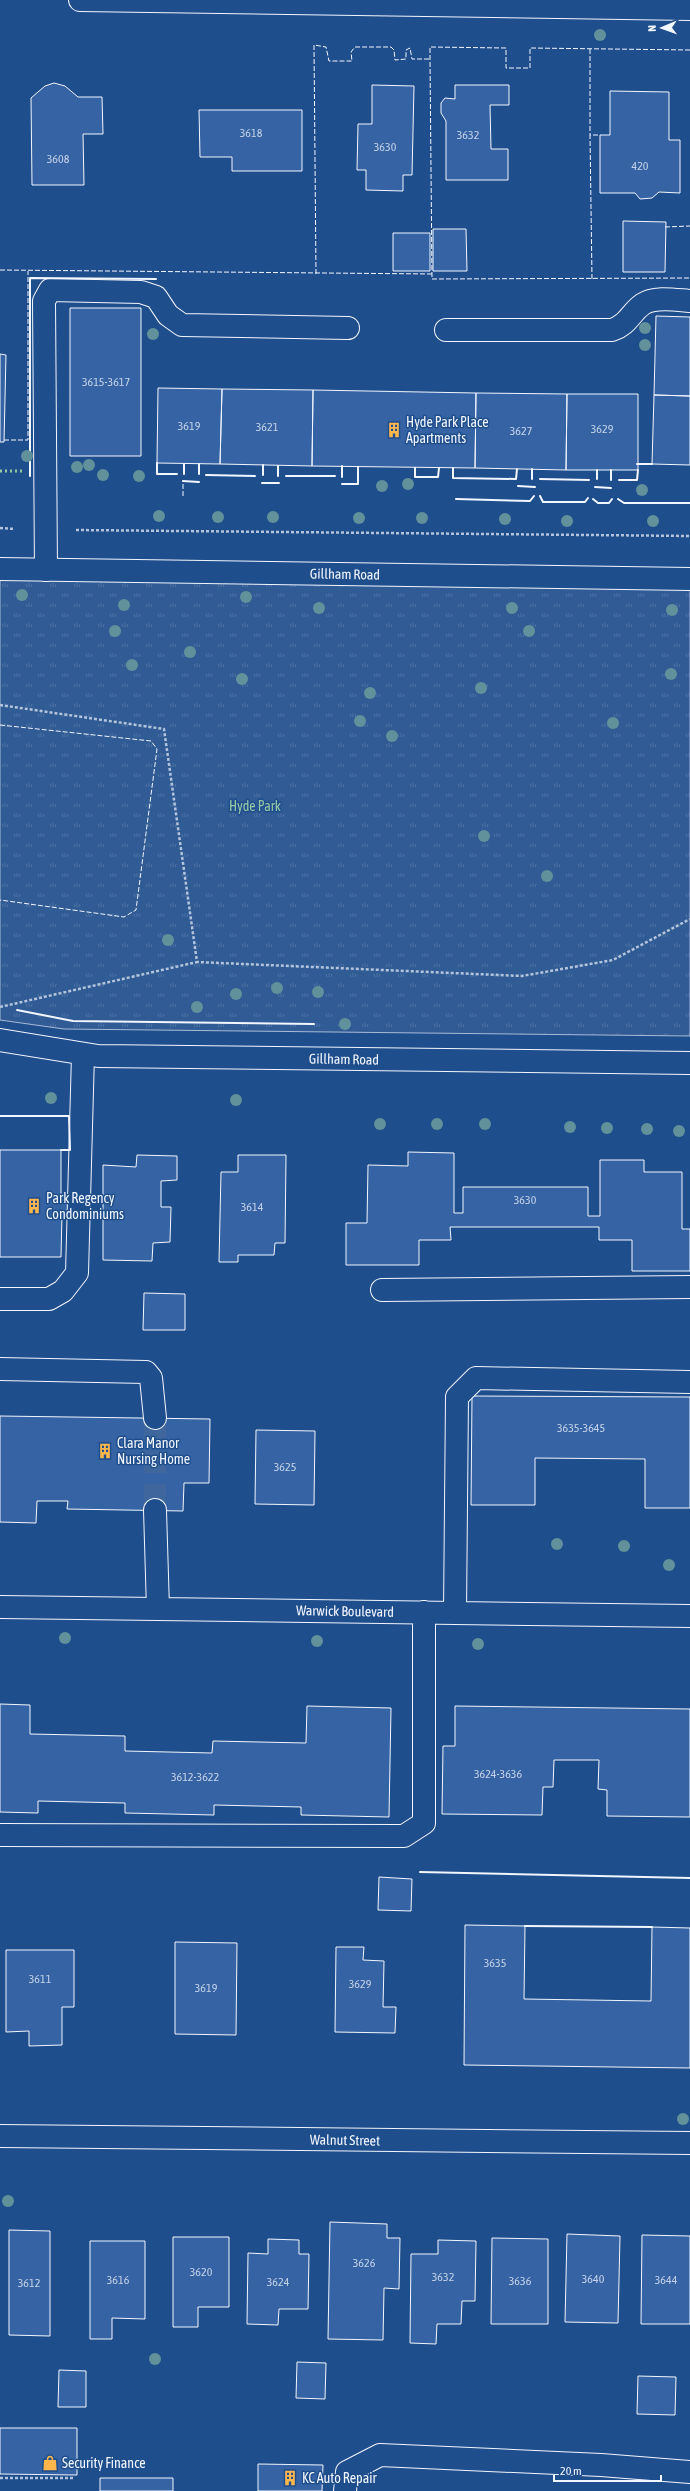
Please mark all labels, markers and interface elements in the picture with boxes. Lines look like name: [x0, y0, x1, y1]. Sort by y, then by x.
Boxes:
north arrow: [642, 8, 682, 48]
text: N: [646, 25, 658, 32]
house number: 3618: [240, 126, 263, 140]
house number: 3632: [457, 128, 479, 142]
house number: 3630: [374, 140, 397, 154]
house number: 3608: [47, 152, 70, 166]
house number: 420: [632, 159, 649, 173]
house number: 3615-3617: [82, 375, 130, 389]
place label: Hyde Park Place Apartments: [406, 414, 489, 446]
house number: 3619: [178, 419, 201, 433]
house number: 3621: [256, 420, 279, 434]
building icon: Hyde Park Place Apartments: [385, 421, 403, 439]
house number: 3629: [591, 422, 614, 436]
house number: 3627: [510, 424, 533, 438]
street label: Gillham Road: [310, 565, 380, 583]
park label: Hyde Park: [229, 798, 281, 814]
street label: Gillham Road: [309, 1050, 379, 1068]
place label: Park Regency Condominiums: [46, 1190, 124, 1222]
house number: 3630: [514, 1193, 537, 1207]
building icon: Park Regency Condominiums: [25, 1197, 43, 1215]
house number: 3614: [241, 1200, 264, 1214]
house number: 3635-3645: [557, 1421, 605, 1435]
place label: Clara Manor Nursing Home: [117, 1435, 190, 1467]
building icon: Clara Manor Nursing Home: [96, 1442, 114, 1460]
house number: 3625: [274, 1460, 296, 1474]
street label: Warwick Boulevard: [296, 1602, 394, 1620]
house number: 3624-3636: [474, 1767, 522, 1781]
house number: 3612-3622: [171, 1770, 219, 1784]
house number: 3635: [484, 1956, 506, 1970]
house number: 3611: [29, 1972, 52, 1986]
house number: 3629: [349, 1977, 372, 1991]
house number: 3619: [195, 1981, 218, 1995]
street label: Walnut Street: [310, 2131, 380, 2149]
house number: 3626: [353, 2256, 376, 2270]
house number: 3620: [190, 2265, 213, 2279]
house number: 3632: [432, 2270, 454, 2284]
house number: 3640: [582, 2272, 605, 2286]
house number: 3616: [107, 2273, 130, 2287]
house number: 3644: [655, 2273, 678, 2287]
house number: 3636: [509, 2274, 532, 2288]
house number: 3624: [267, 2275, 290, 2289]
house number: 3612: [18, 2276, 40, 2290]
shop icon: Security Finance: [41, 2454, 59, 2472]
place label: Security Finance: [62, 2455, 146, 2471]
scale bar: [554, 2457, 661, 2483]
text: 20 m: [560, 2464, 582, 2478]
building icon: KC Auto Repair: [281, 2469, 299, 2487]
place label: KC Auto Repair: [302, 2470, 377, 2486]

